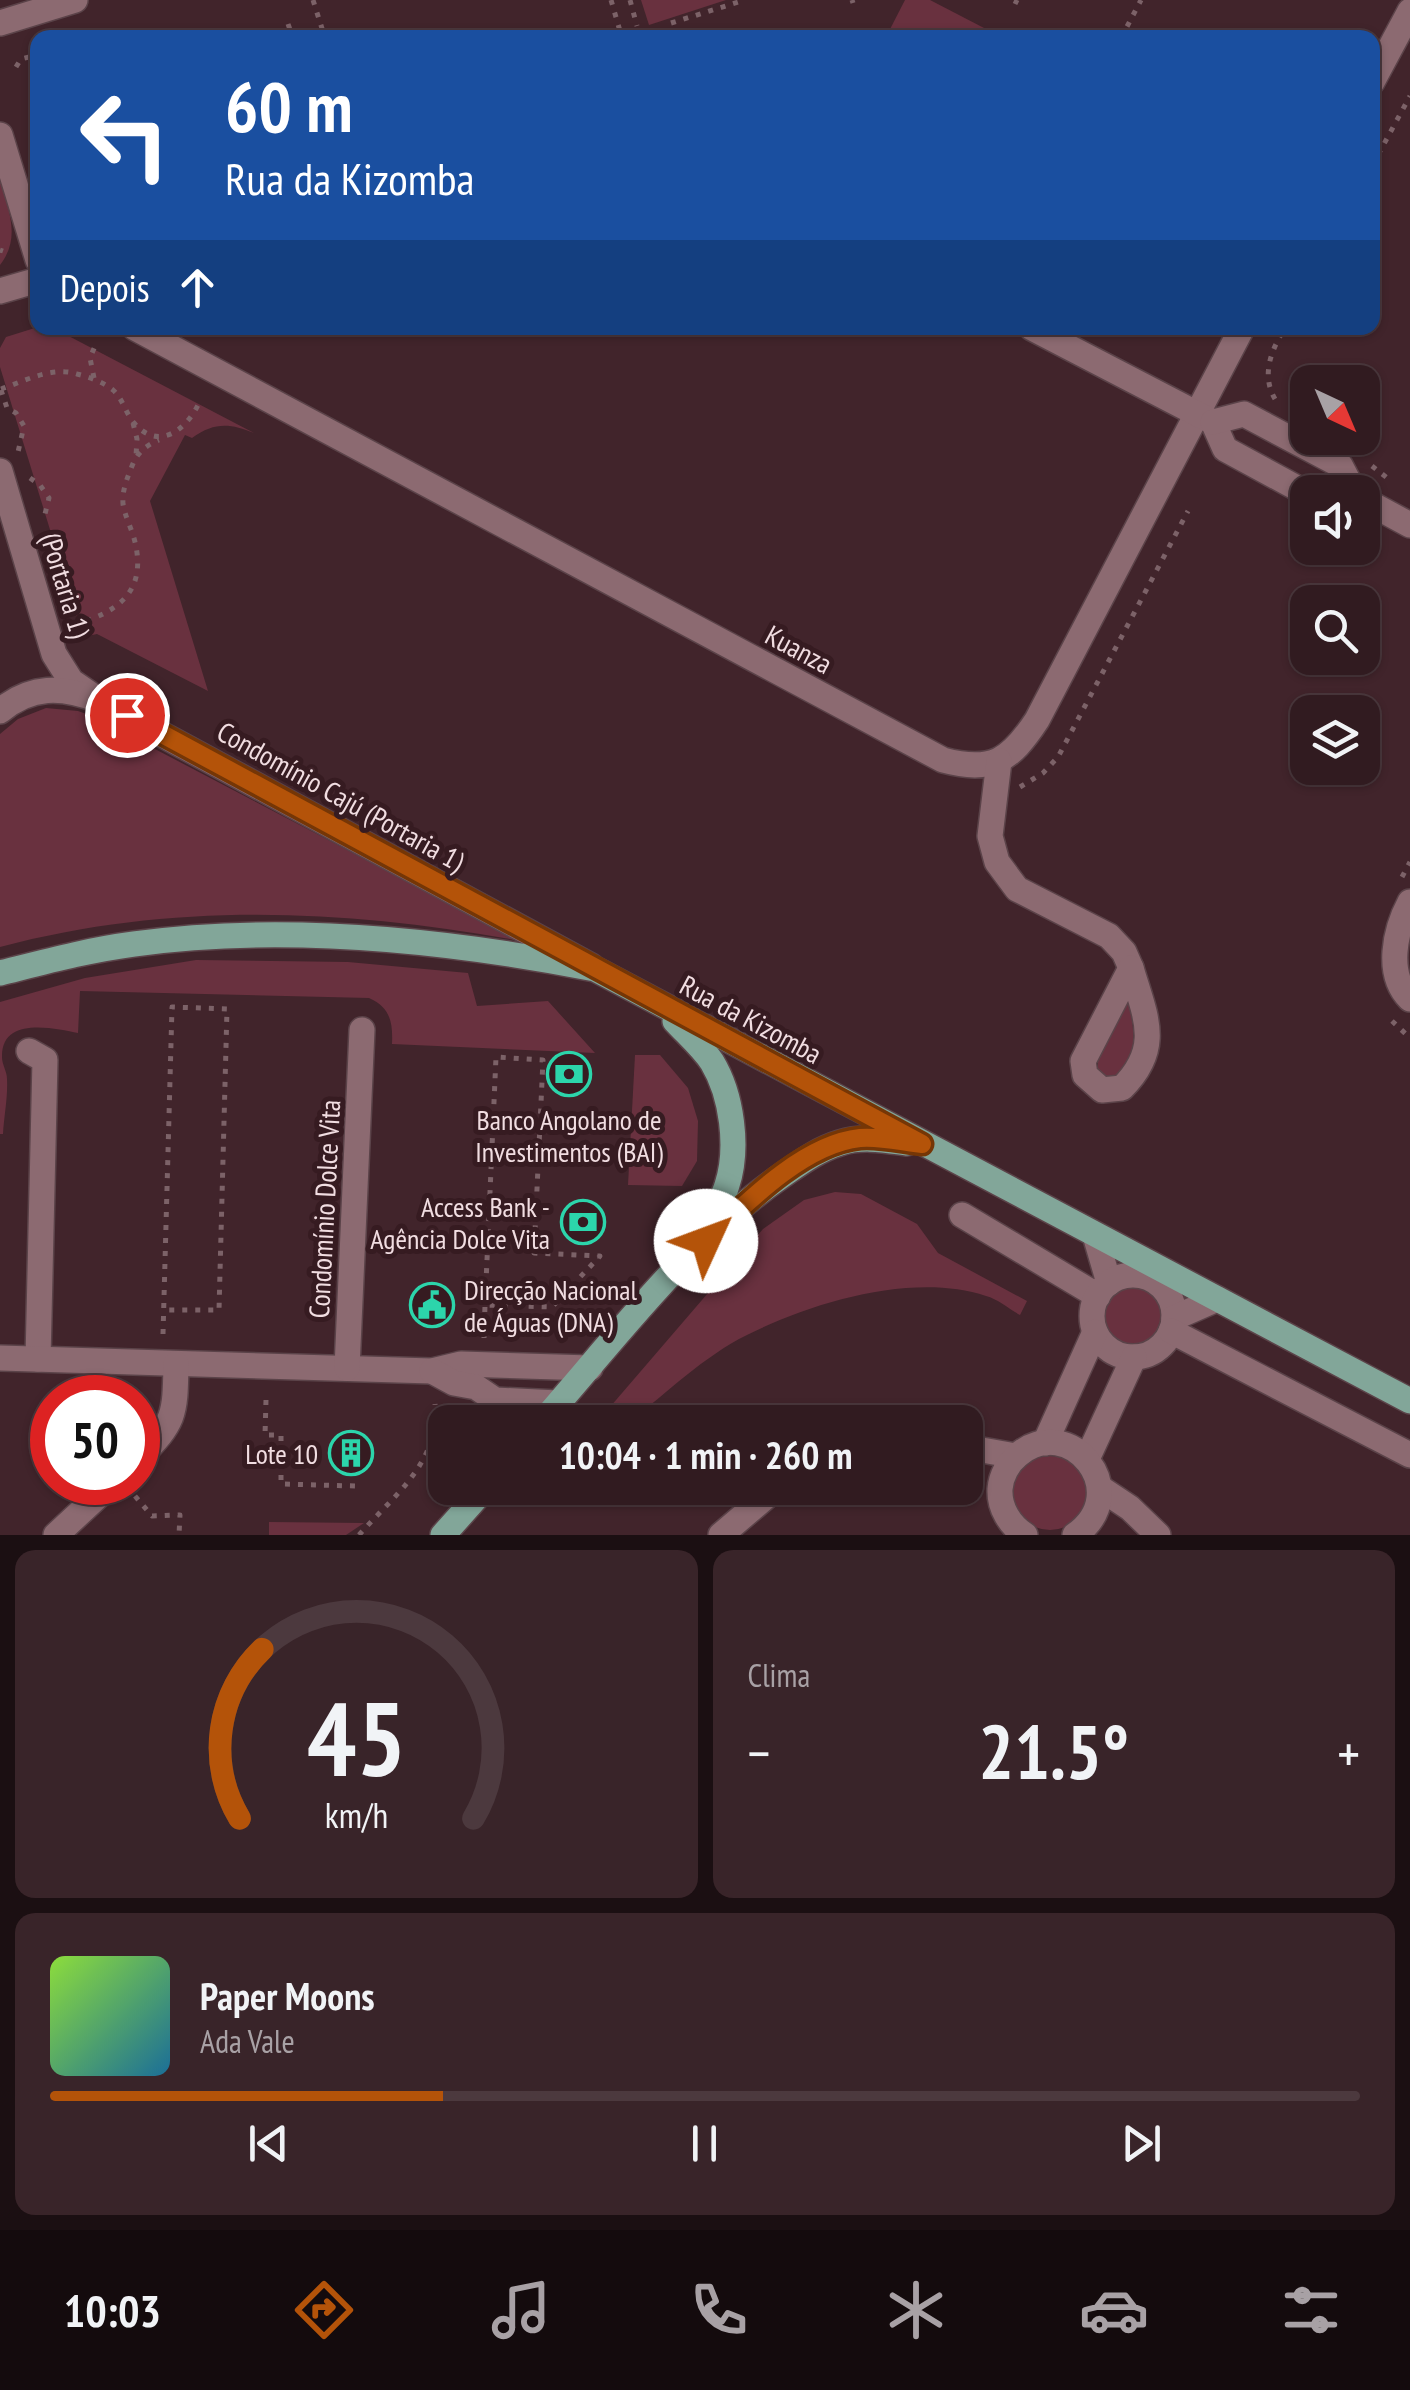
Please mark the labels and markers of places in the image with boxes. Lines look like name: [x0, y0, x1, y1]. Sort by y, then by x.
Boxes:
pin: [85, 673, 170, 758]
bank icon: Banco Angolano de Investimentos (BAI): [546, 1051, 592, 1097]
place label: Banco Angolano de Investimentos (BAI): [475, 1101, 663, 1170]
place label: Access Bank - Agência Dolce Vita: [370, 1188, 550, 1257]
bank icon: Access Bank - Agência Dolce Vita: [560, 1199, 606, 1245]
place label: Direcção Nacional de Águas (DNA): [464, 1271, 637, 1340]
public building icon: Direcção Nacional de Águas (DNA): [409, 1282, 455, 1328]
building icon: Lote 10: [328, 1430, 374, 1476]
place label: Lote 10: [245, 1435, 318, 1472]

